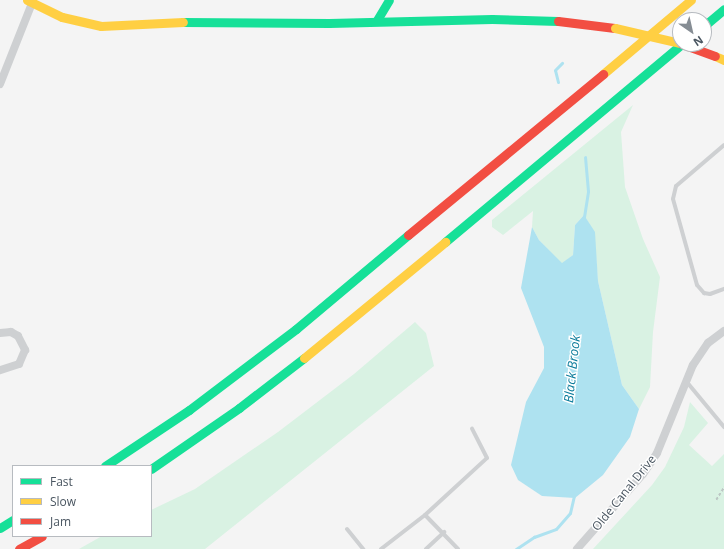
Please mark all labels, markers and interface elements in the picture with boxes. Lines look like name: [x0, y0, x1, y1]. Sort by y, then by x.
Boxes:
north arrow: [672, 12, 712, 52]
text: N: [691, 33, 706, 50]
water label: Black Brook: [561, 334, 583, 404]
street label: Olde Canal Drive: [589, 452, 659, 534]
legend: [12, 465, 152, 537]
text: Fast: [50, 473, 73, 490]
text: Slow: [50, 493, 76, 510]
text: Jam: [50, 513, 71, 530]

